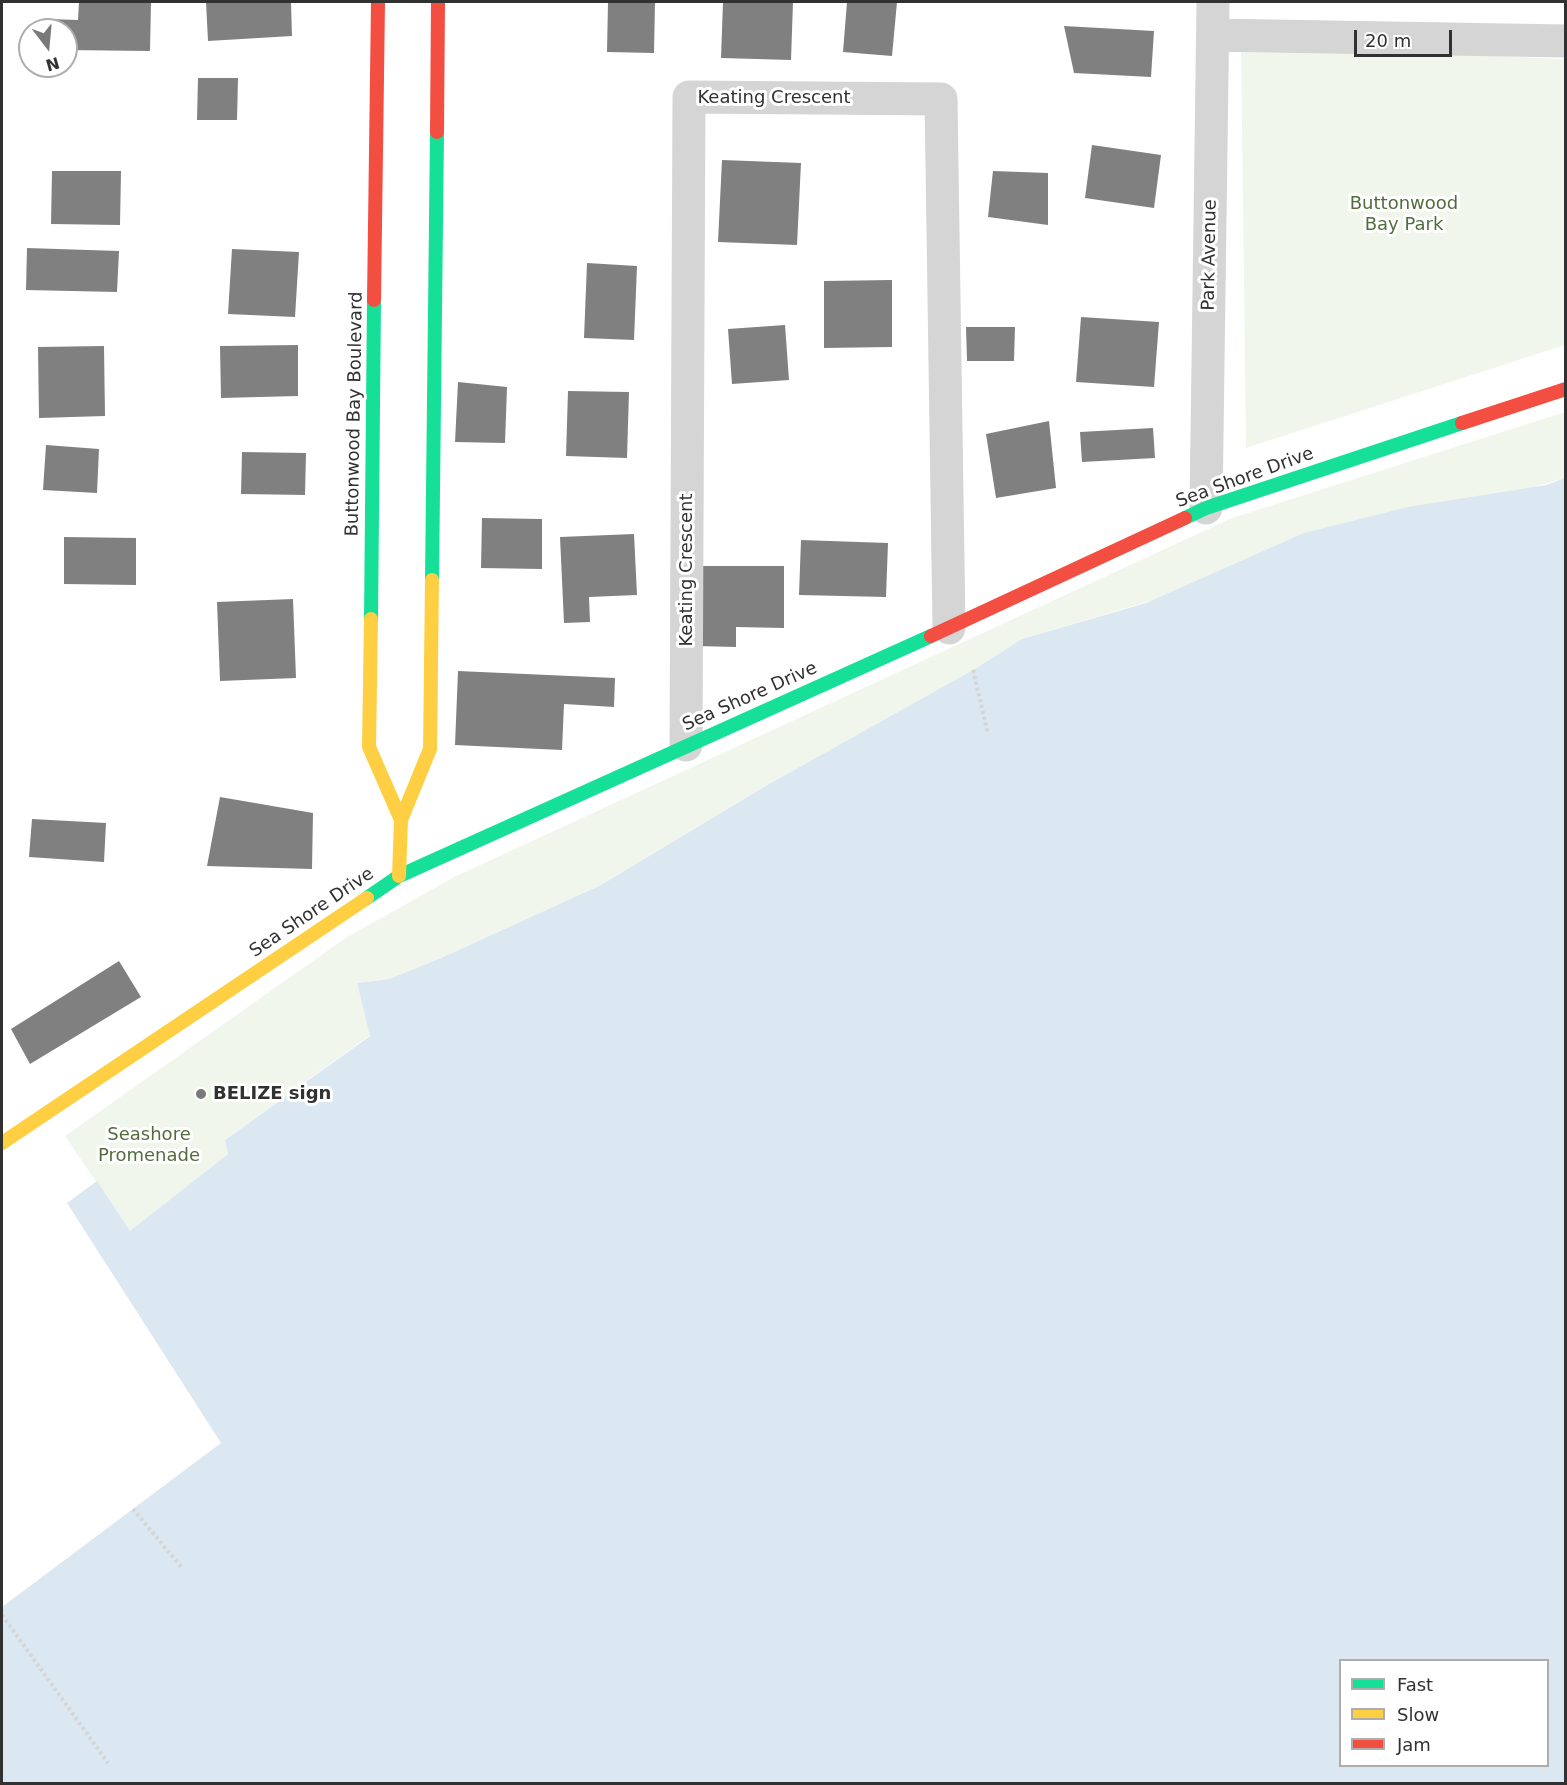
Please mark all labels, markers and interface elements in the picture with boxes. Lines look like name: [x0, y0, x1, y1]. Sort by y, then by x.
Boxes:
north arrow: [18, 18, 78, 78]
scale bar: [1357, 18, 1454, 56]
text: 20 m: [1365, 30, 1411, 51]
text: N: [44, 53, 62, 75]
street label: Keating Crescent: [697, 87, 851, 109]
park label: Buttonwood Bay Park: [1350, 193, 1458, 236]
street label: Park Avenue: [1198, 199, 1222, 311]
street label: Buttonwood Bay Boulevard: [342, 291, 368, 537]
street label: Sea Shore Drive: [1173, 443, 1317, 513]
street label: Keating Crescent: [676, 493, 698, 647]
street label: Sea Shore Drive: [679, 658, 821, 736]
street label: Sea Shore Drive: [246, 864, 378, 962]
place label: BELIZE sign: [213, 1083, 331, 1105]
marker: BELIZE sign: [194, 1087, 208, 1101]
park label: Seashore Promenade: [98, 1124, 200, 1166]
legend: [1339, 1659, 1549, 1767]
text: Fast: [1397, 1674, 1433, 1695]
text: Slow: [1397, 1704, 1439, 1725]
text: Jam: [1397, 1734, 1431, 1755]

